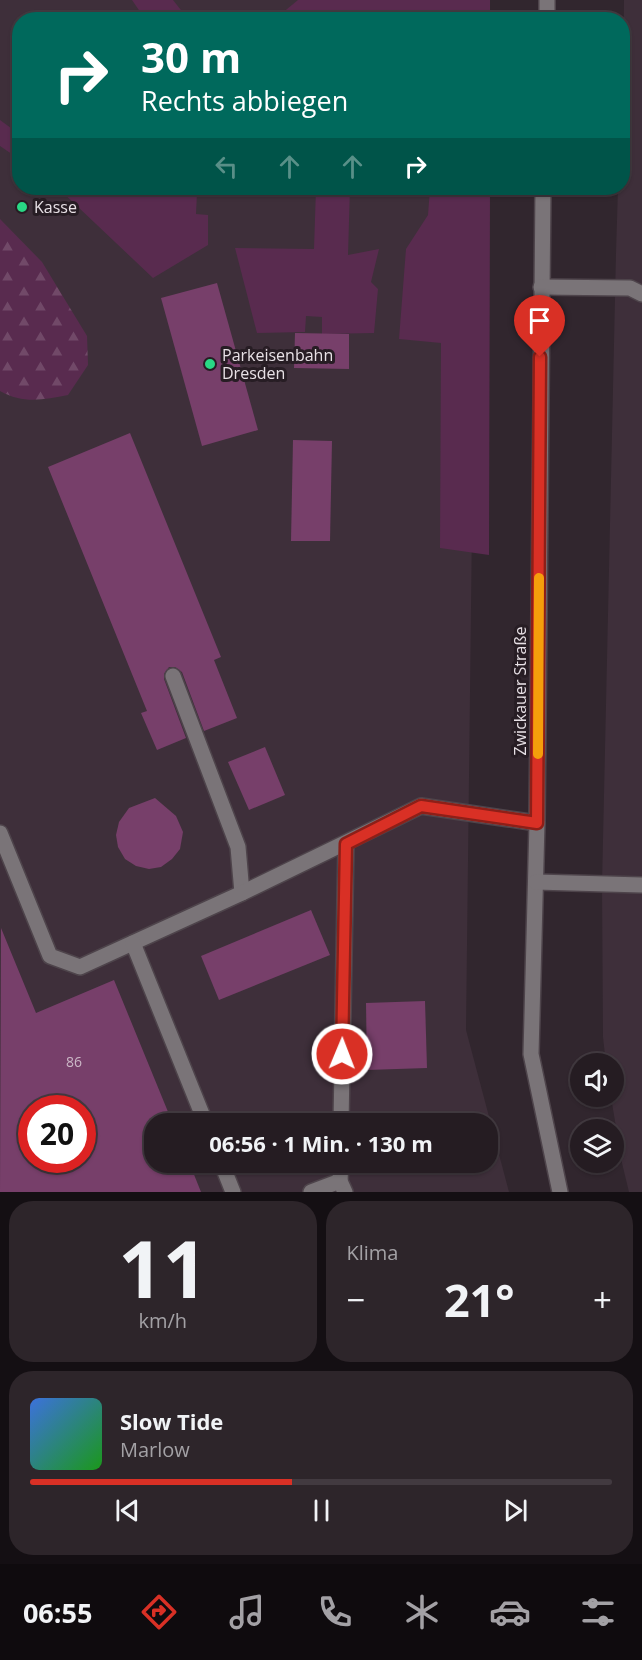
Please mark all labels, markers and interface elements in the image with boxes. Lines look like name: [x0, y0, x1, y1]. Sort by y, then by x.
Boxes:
text: 30 m: [141, 28, 241, 85]
icon: right: [42, 36, 120, 114]
text: Rechts abbiegen: [141, 82, 348, 119]
icon: left: [210, 150, 243, 183]
icon: ahead: [273, 150, 306, 183]
icon: ahead: [336, 150, 369, 183]
icon: right: [399, 150, 432, 183]
place label: Kasse: [34, 196, 77, 218]
marker: Kasse: [15, 200, 29, 214]
pin: [514, 295, 565, 357]
icon: arrive: [523, 304, 556, 337]
place label: Parkeisenbahn Dresden: [222, 344, 333, 384]
marker: Parkeisenbahn Dresden: [203, 357, 217, 371]
street label: Zwickauer Straße: [509, 627, 531, 755]
position arrow: [310, 1022, 374, 1086]
house number: 86: [66, 1052, 82, 1071]
map controls: [570, 1053, 624, 1173]
button: sound: [570, 1053, 624, 1107]
speed limit sign: 20: [18, 1095, 96, 1173]
button: layers: [570, 1119, 624, 1173]
text: 06:56 · 1 Min. · 130 m: [209, 1128, 433, 1158]
text: 11: [118, 1215, 207, 1321]
text: Klima: [347, 1239, 398, 1266]
text: 21°: [444, 1269, 515, 1330]
text: −: [347, 1277, 365, 1322]
text: +: [593, 1277, 612, 1322]
text: km/h: [138, 1307, 187, 1334]
text: Slow Tide: [120, 1406, 223, 1436]
text: Marlow: [120, 1436, 190, 1463]
icon: previous: [111, 1494, 144, 1527]
icon: pause: [305, 1494, 338, 1527]
icon: next: [499, 1494, 532, 1527]
icon: directions: [138, 1591, 180, 1633]
icon: music: [226, 1591, 268, 1633]
icon: phone: [314, 1591, 356, 1633]
icon: climate: [401, 1591, 443, 1633]
icon: car: [489, 1591, 531, 1633]
icon: filters: [577, 1591, 619, 1633]
text: 06:55: [23, 1594, 92, 1631]

